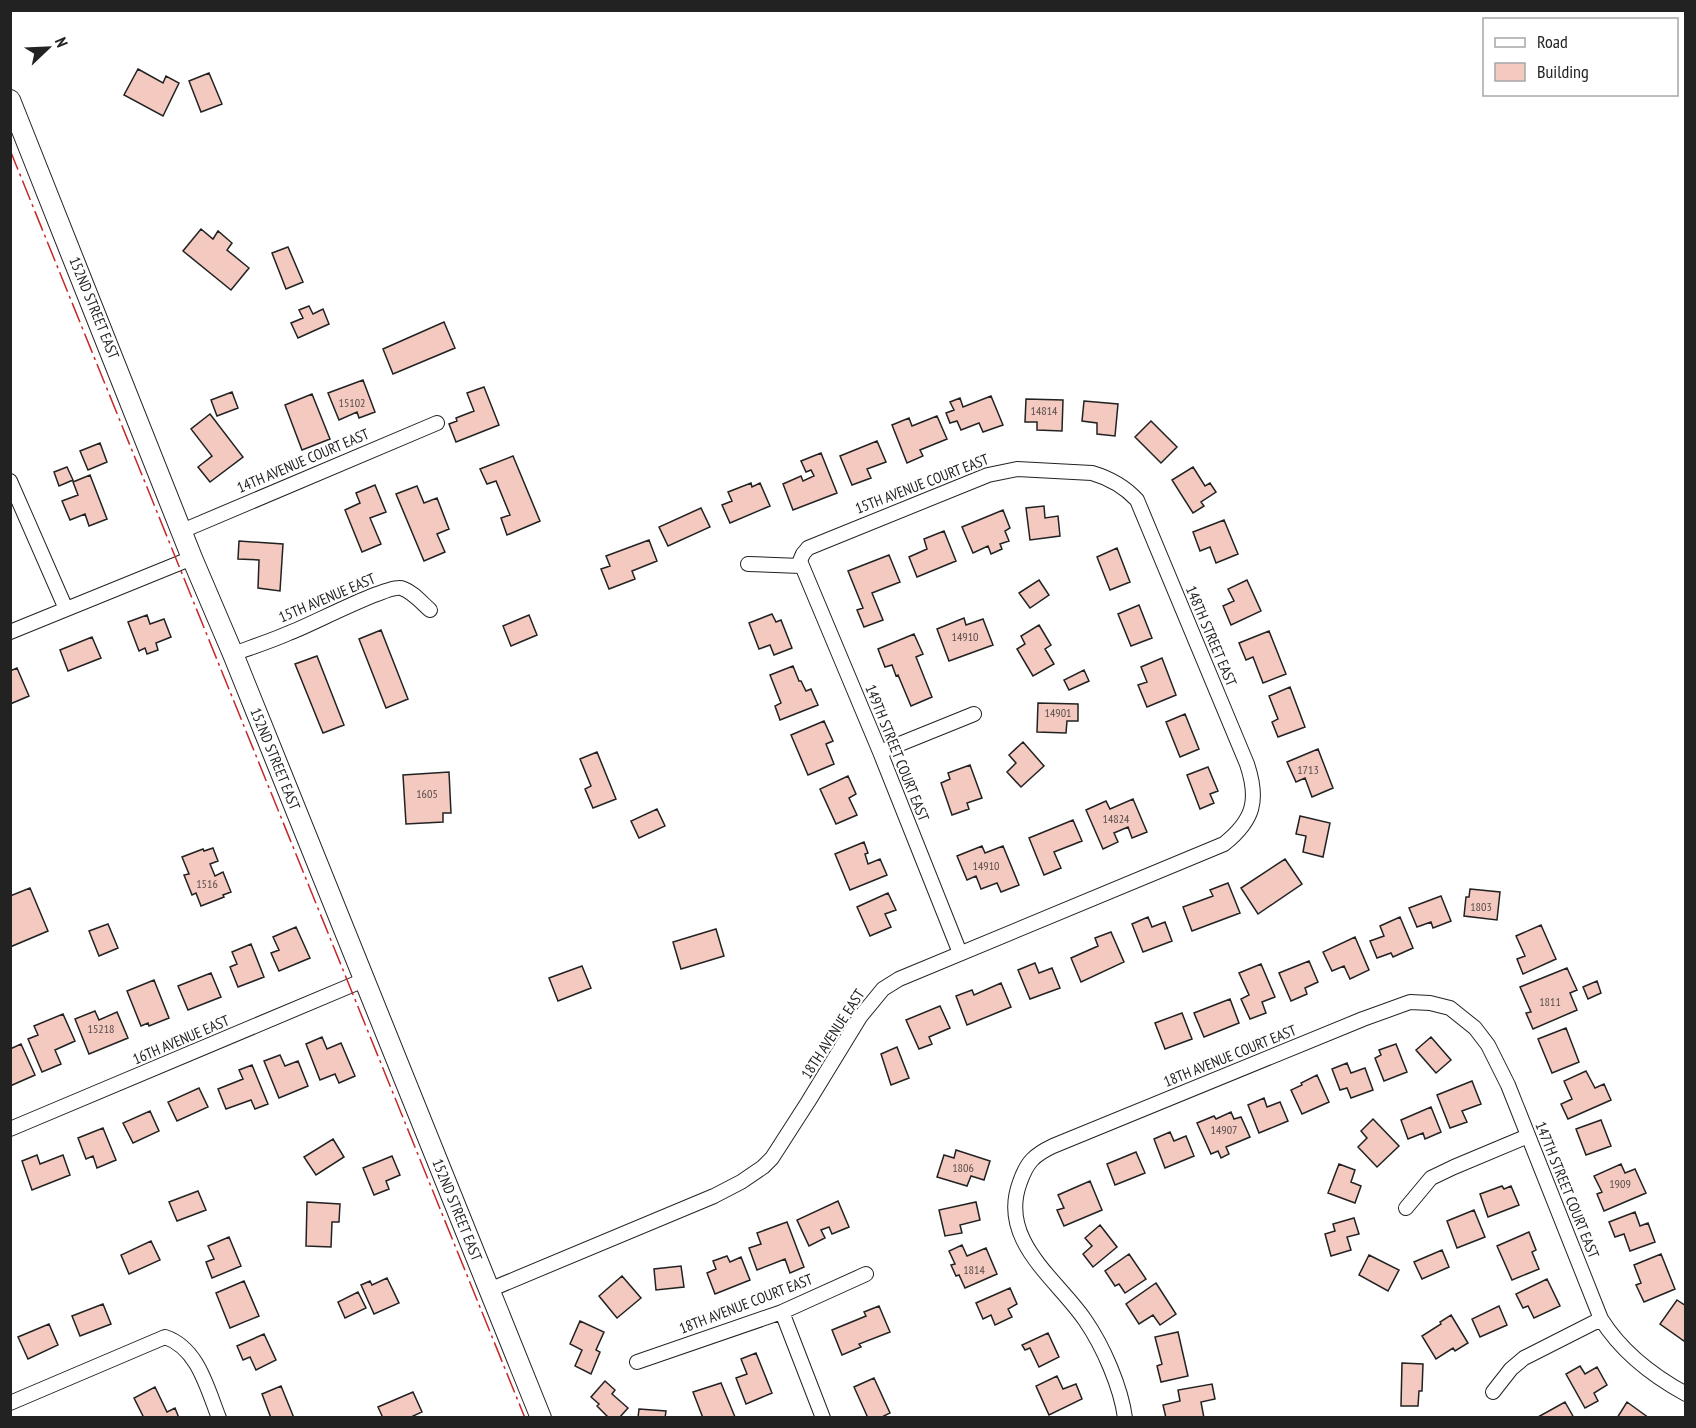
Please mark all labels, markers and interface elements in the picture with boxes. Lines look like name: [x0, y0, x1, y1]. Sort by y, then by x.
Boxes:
north arrow: [18, 18, 78, 78]
legend: [1483, 18, 1678, 96]
text: Road: [1537, 30, 1568, 53]
text: N: [51, 34, 73, 50]
text: Building: [1537, 60, 1589, 83]
street label: 152ND STREET EAST: [65, 254, 124, 362]
house number: 15102: [338, 395, 366, 410]
house number: 14814: [1030, 403, 1058, 418]
street label: 14TH AVENUE COURT EAST: [234, 424, 372, 497]
street label: 15TH AVENUE COURT EAST: [852, 449, 992, 518]
street label: 15TH AVENUE EAST: [276, 569, 378, 626]
street label: 148TH STREET EAST: [1182, 583, 1241, 689]
house number: 14910: [951, 629, 979, 644]
street label: 149TH STREET COURT EAST: [861, 682, 934, 824]
street label: 152ND STREET EAST: [246, 705, 305, 813]
house number: 14901: [1044, 705, 1072, 720]
house number: 1713: [1297, 762, 1319, 777]
house number: 1605: [416, 786, 438, 801]
house number: 14824: [1102, 811, 1130, 826]
house number: 14910: [972, 858, 1000, 873]
house number: 1516: [196, 876, 218, 891]
house number: 1803: [1470, 899, 1492, 914]
street label: 18TH AVENUE EAST: [797, 985, 869, 1082]
house number: 1811: [1539, 994, 1561, 1009]
street label: 16TH AVENUE EAST: [130, 1011, 232, 1068]
street label: 18TH AVENUE COURT EAST: [1161, 1020, 1299, 1091]
house number: 15218: [87, 1021, 115, 1036]
street label: 147TH STREET COURT EAST: [1531, 1119, 1604, 1261]
house number: 14907: [1210, 1122, 1238, 1137]
street label: 152ND STREET EAST: [428, 1156, 487, 1264]
house number: 1806: [952, 1160, 974, 1175]
house number: 1909: [1609, 1176, 1631, 1191]
house number: 1814: [963, 1262, 985, 1277]
street label: 18TH AVENUE COURT EAST: [676, 1269, 816, 1338]

